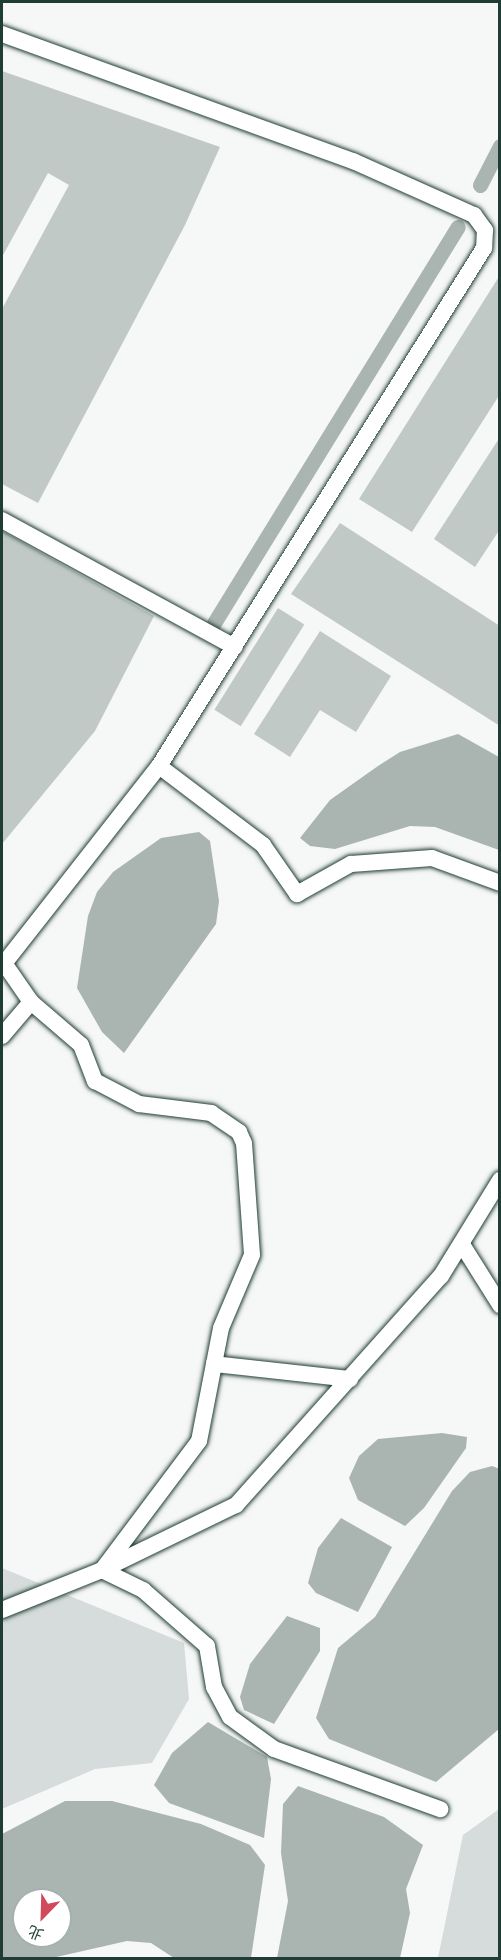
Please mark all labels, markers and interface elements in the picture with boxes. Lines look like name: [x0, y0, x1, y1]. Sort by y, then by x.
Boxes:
north arrow: [12, 1888, 72, 1948]
text: 北: [25, 1921, 47, 1944]

